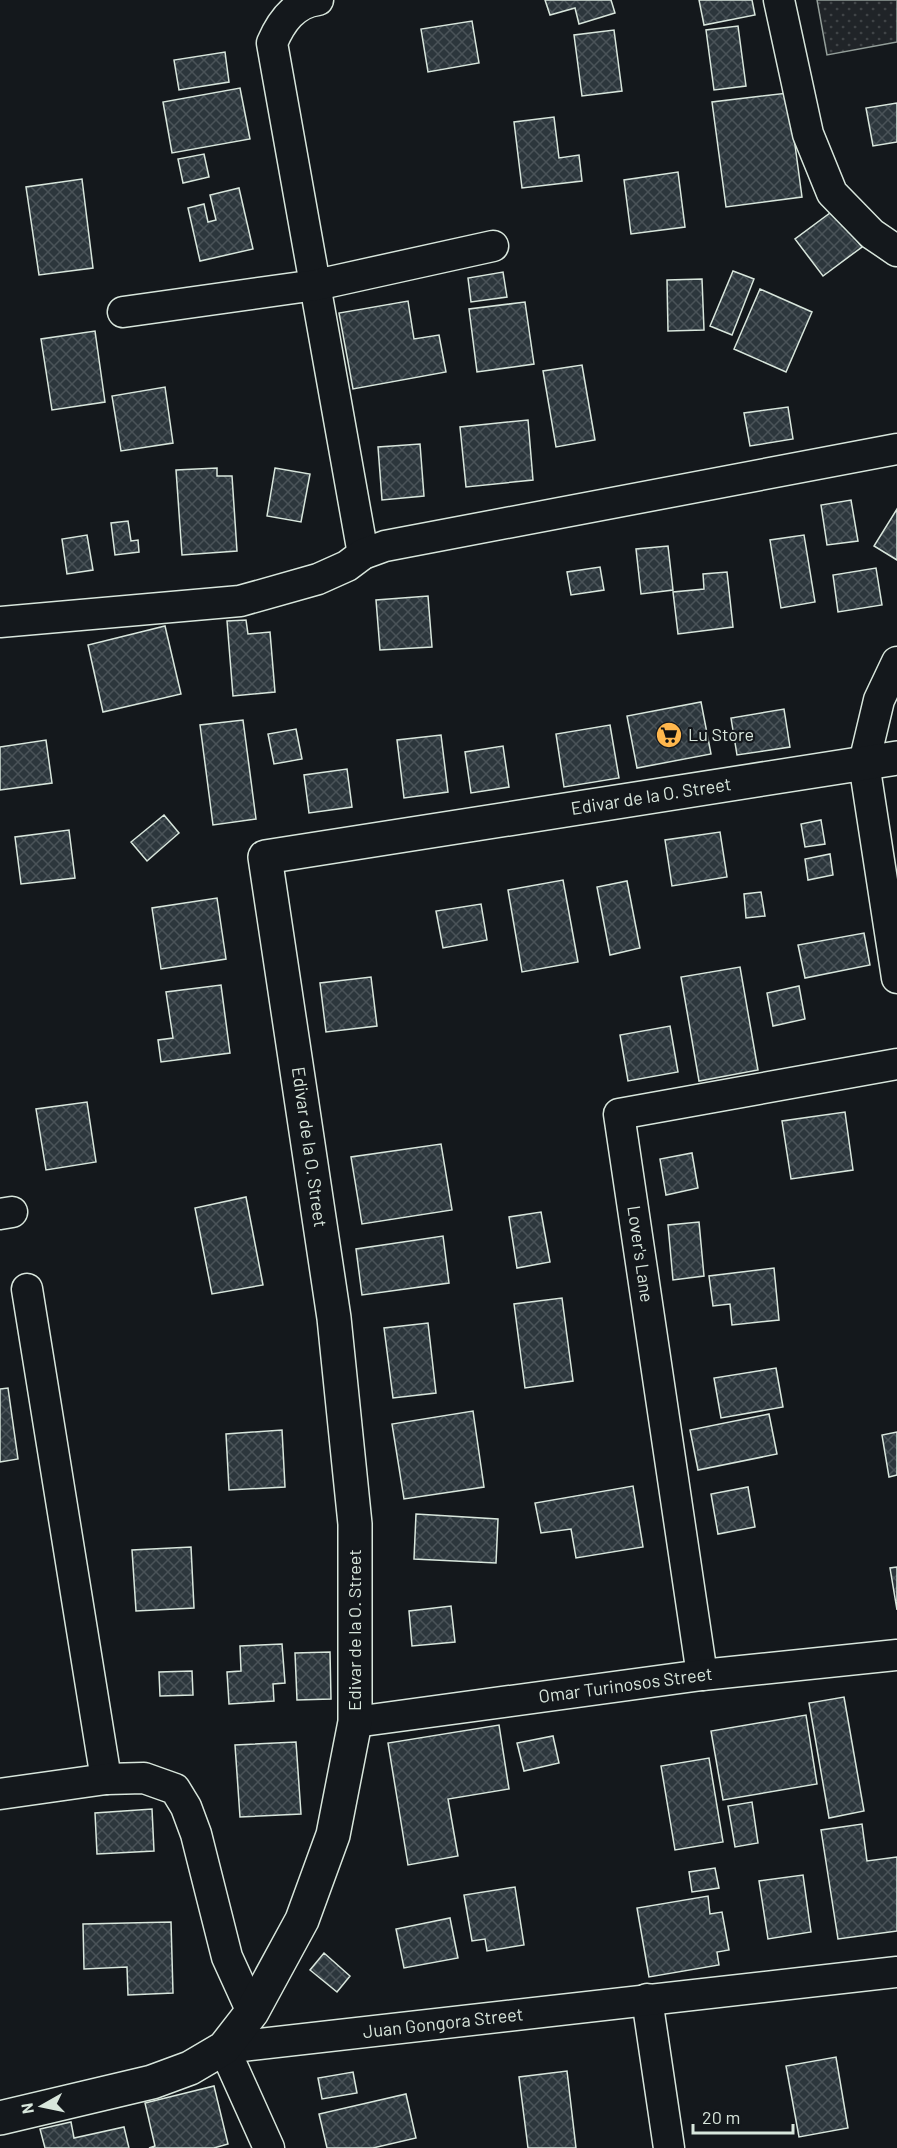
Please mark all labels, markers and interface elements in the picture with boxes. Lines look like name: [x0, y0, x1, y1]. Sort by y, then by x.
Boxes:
supermarket icon: Lu Store: [654, 720, 684, 750]
place label: Lu Store: [688, 723, 754, 745]
street label: Edivar de la O. Street: [569, 772, 733, 819]
street label: Edivar de la O. Street: [288, 1065, 332, 1229]
street label: Lover's Lane: [623, 1204, 659, 1304]
street label: Edivar de la O. Street: [343, 1549, 365, 1711]
street label: Omar Turinosos Street: [537, 1662, 713, 1707]
street label: Juan Gongora Street: [362, 2002, 524, 2042]
north arrow: [12, 2076, 72, 2136]
scale bar: [693, 2097, 794, 2135]
text: N: [16, 2102, 37, 2115]
text: 20 m: [702, 2106, 740, 2128]

